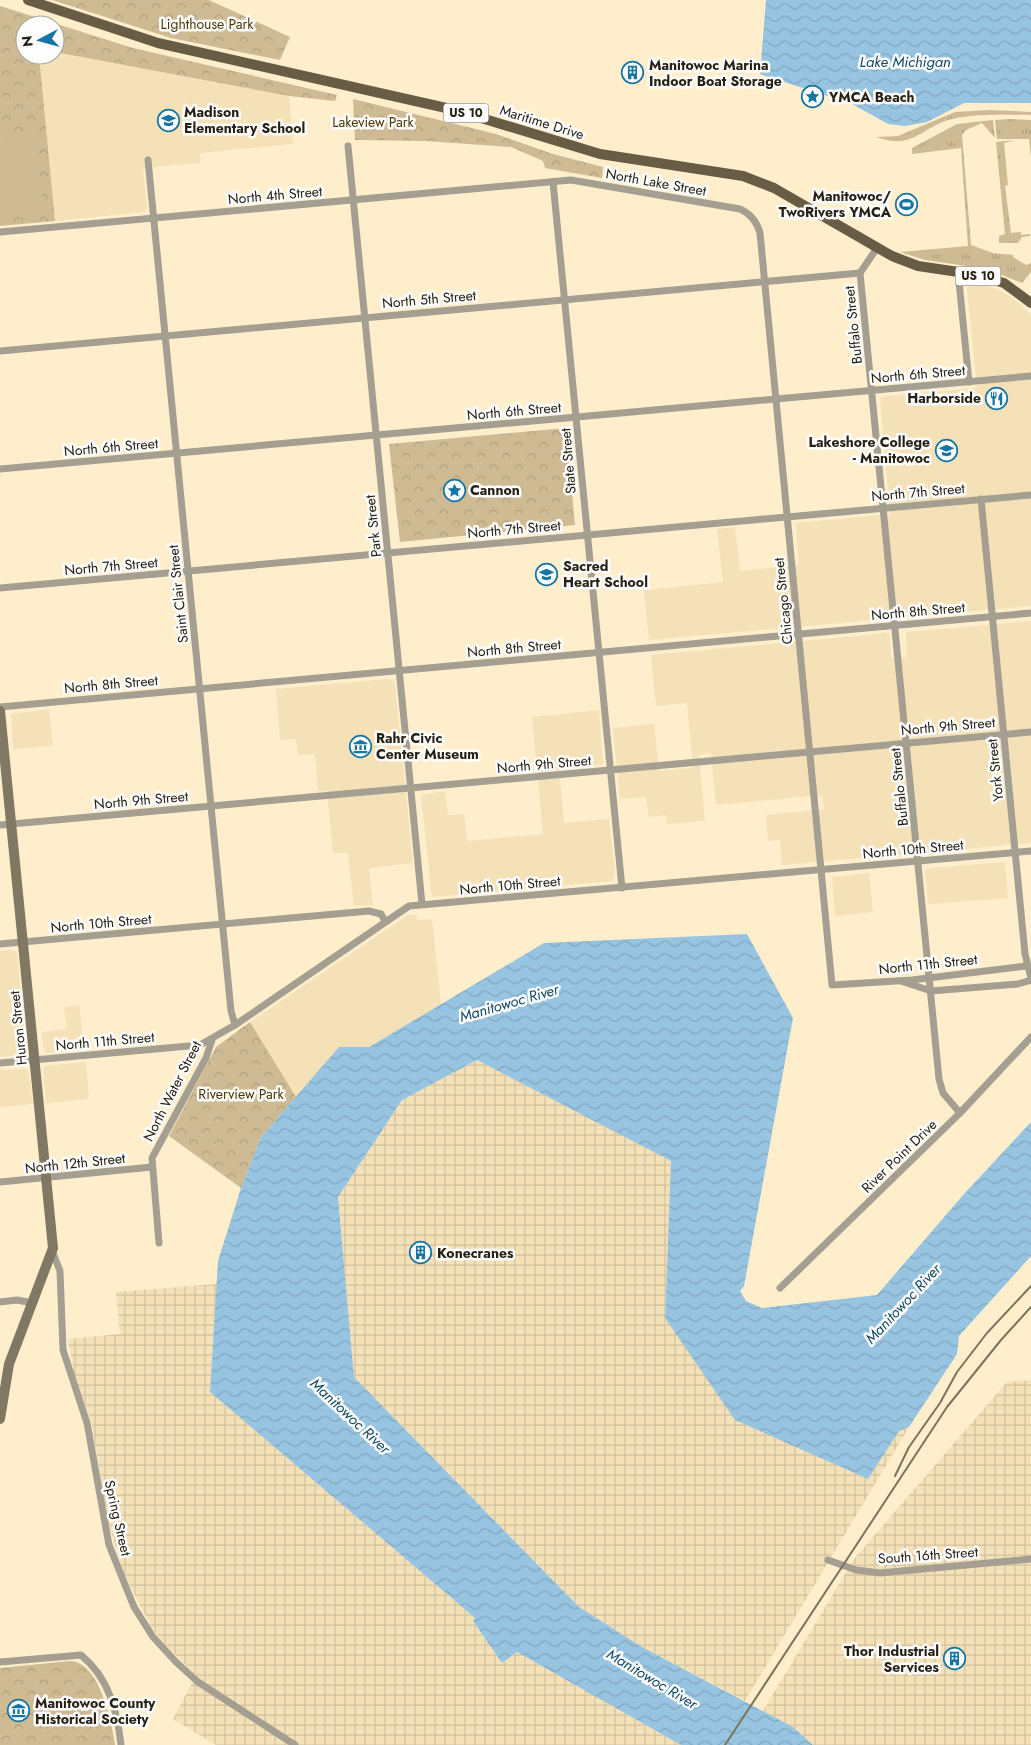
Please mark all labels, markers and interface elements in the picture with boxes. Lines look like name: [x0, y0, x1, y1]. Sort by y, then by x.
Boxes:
park label: Lighthouse Park: [161, 14, 254, 34]
north arrow: [15, 15, 65, 65]
text: N: [17, 35, 38, 48]
water label: Lake Michigan: [859, 51, 951, 73]
place label: Manitowoc Marina Indoor Boat Storage: [649, 55, 782, 91]
building icon: Manitowoc Marina Indoor Boat Storage: [621, 61, 645, 85]
place icon: YMCA Beach: [801, 85, 825, 109]
place label: YMCA Beach: [828, 87, 915, 107]
street label: Maritime Drive: [497, 100, 587, 144]
place label: Madison Elementary School: [184, 102, 305, 138]
road number: US 10: [444, 104, 488, 122]
school or university icon: Madison Elementary School: [156, 108, 180, 132]
park label: Lakeview Park: [332, 112, 415, 132]
street label: North Lake Street: [604, 163, 709, 201]
street label: North 4th Street: [227, 181, 324, 209]
place label: Manitowoc/ TwoRivers YMCA: [779, 186, 892, 222]
sports icon: Manitowoc/ TwoRivers YMCA: [895, 192, 919, 216]
road number: US 10: [956, 266, 1000, 286]
street label: Buffalo Street: [839, 284, 867, 365]
street label: North 5th Street: [381, 285, 478, 313]
street label: North 6th Street: [870, 360, 967, 388]
restaurant icon: Harborside: [985, 386, 1009, 410]
place label: Harborside: [907, 388, 981, 408]
street label: North 6th Street: [466, 397, 563, 425]
street label: State Street: [555, 427, 581, 495]
place label: Lakeshore College - Manitowoc: [809, 432, 930, 468]
street label: North 6th Street: [63, 433, 160, 461]
school or university icon: Lakeshore College - Manitowoc: [934, 438, 958, 462]
place icon: Cannon: [442, 478, 466, 502]
street label: North 7th Street: [870, 478, 966, 506]
place label: Cannon: [470, 480, 520, 500]
street label: Park Street: [360, 493, 386, 558]
street label: North 7th Street: [466, 515, 562, 543]
street label: Saint Clair Street: [163, 543, 193, 644]
street label: North 7th Street: [63, 552, 159, 580]
place label: Sacred Heart School: [563, 556, 648, 592]
street label: Chicago Street: [768, 556, 798, 645]
school or university icon: Sacred Heart School: [535, 562, 559, 586]
street label: North 8th Street: [870, 597, 966, 625]
street label: North 8th Street: [466, 634, 562, 662]
street label: North 8th Street: [63, 670, 159, 698]
street label: North 9th Street: [900, 712, 997, 740]
place label: Rahr Civic Center Museum: [376, 728, 479, 764]
museum icon: Rahr Civic Center Museum: [348, 734, 372, 758]
street label: York Street: [982, 737, 1008, 802]
street label: Buffalo Street: [885, 746, 913, 827]
street label: North 9th Street: [496, 750, 593, 778]
street label: North 9th Street: [93, 786, 190, 814]
street label: North 10th Street: [862, 835, 965, 863]
street label: North 10th Street: [459, 871, 562, 899]
street label: North 10th Street: [50, 909, 153, 937]
street label: North 11th Street: [878, 949, 979, 979]
water label: Manitowoc River: [457, 978, 562, 1028]
street label: Huron Street: [4, 989, 32, 1066]
street label: North 11th Street: [55, 1027, 156, 1055]
street label: North Water Street: [138, 1037, 206, 1145]
park label: Riverview Park: [198, 1084, 284, 1104]
street label: River Point Drive: [857, 1115, 941, 1197]
street label: North 12th Street: [24, 1148, 127, 1178]
building icon: Konecranes: [409, 1241, 433, 1265]
place label: Konecranes: [437, 1243, 514, 1263]
water label: Manitowoc River: [860, 1258, 947, 1349]
water label: Manitowoc River: [305, 1373, 396, 1460]
street label: Spring Street: [100, 1478, 137, 1558]
street label: South 16th Street: [877, 1541, 979, 1568]
place label: Thor Industrial Services: [844, 1641, 940, 1677]
water label: Manitowoc River: [602, 1643, 702, 1715]
building icon: Thor Industrial Services: [943, 1647, 967, 1671]
place label: Manitowoc County Historical Society: [35, 1693, 156, 1729]
museum icon: Manitowoc County Historical Society: [7, 1699, 31, 1723]

